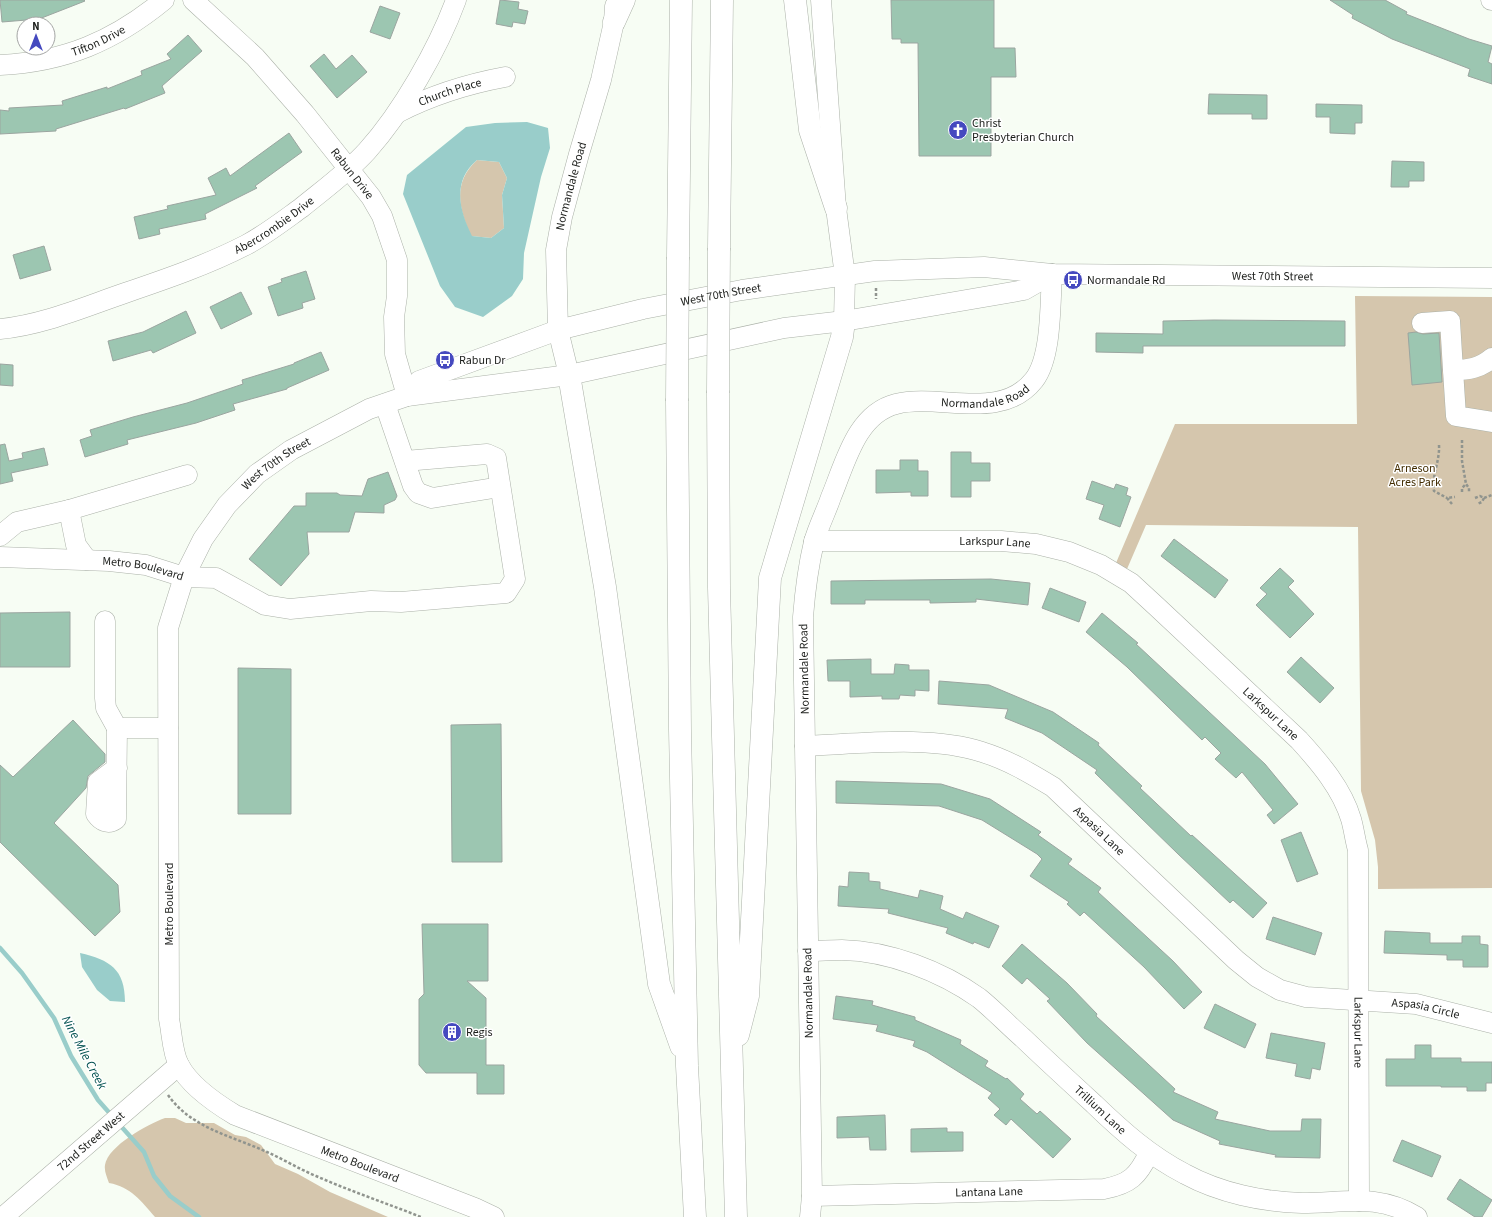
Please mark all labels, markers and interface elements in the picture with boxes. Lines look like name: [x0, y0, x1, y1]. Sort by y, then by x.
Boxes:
north arrow: [16, 16, 56, 56]
text: N: [32, 19, 40, 34]
street label: Tifton Drive: [69, 21, 129, 61]
street label: Church Place: [416, 74, 483, 111]
place label: Christ Presbyterian Church: [972, 115, 1074, 146]
church icon: Christ Presbyterian Church: [947, 119, 969, 141]
street label: Normandale Road: [552, 140, 591, 232]
street label: Rabun Drive: [326, 145, 378, 203]
street label: Abercrombie Drive: [231, 193, 318, 259]
street label: West 70th Street: [1232, 268, 1313, 285]
bus stop icon: Normandale Rd: [1062, 269, 1084, 291]
place label: Normandale Rd: [1087, 272, 1165, 289]
street label: West 70th Street: [679, 279, 762, 311]
bus stop icon: Rabun Dr: [434, 349, 456, 371]
place label: Rabun Dr: [459, 352, 506, 369]
street label: Normandale Road: [940, 381, 1034, 413]
street label: West 70th Street: [238, 433, 314, 494]
park label: Arneson Acres Park: [1389, 460, 1441, 491]
street label: Larkspur Lane: [959, 533, 1031, 553]
street label: Metro Boulevard: [102, 553, 186, 585]
street label: Normandale Road: [795, 623, 814, 715]
street label: Larkspur Lane: [1239, 683, 1302, 745]
street label: Aspasia Lane: [1069, 802, 1128, 860]
street label: Metro Boulevard: [161, 863, 178, 945]
street label: Normandale Road: [799, 947, 818, 1039]
street label: Aspasia Circle: [1391, 994, 1461, 1024]
street label: Larkspur Lane: [1349, 997, 1367, 1068]
water label: Nine Mile Creek: [57, 1012, 112, 1093]
building icon: Regis: [441, 1021, 463, 1043]
place label: Regis: [466, 1024, 493, 1041]
street label: Trillium Lane: [1070, 1082, 1130, 1139]
street label: 72nd Street West: [54, 1108, 129, 1176]
street label: Metro Boulevard: [318, 1142, 402, 1187]
street label: Lantana Lane: [955, 1183, 1023, 1202]

